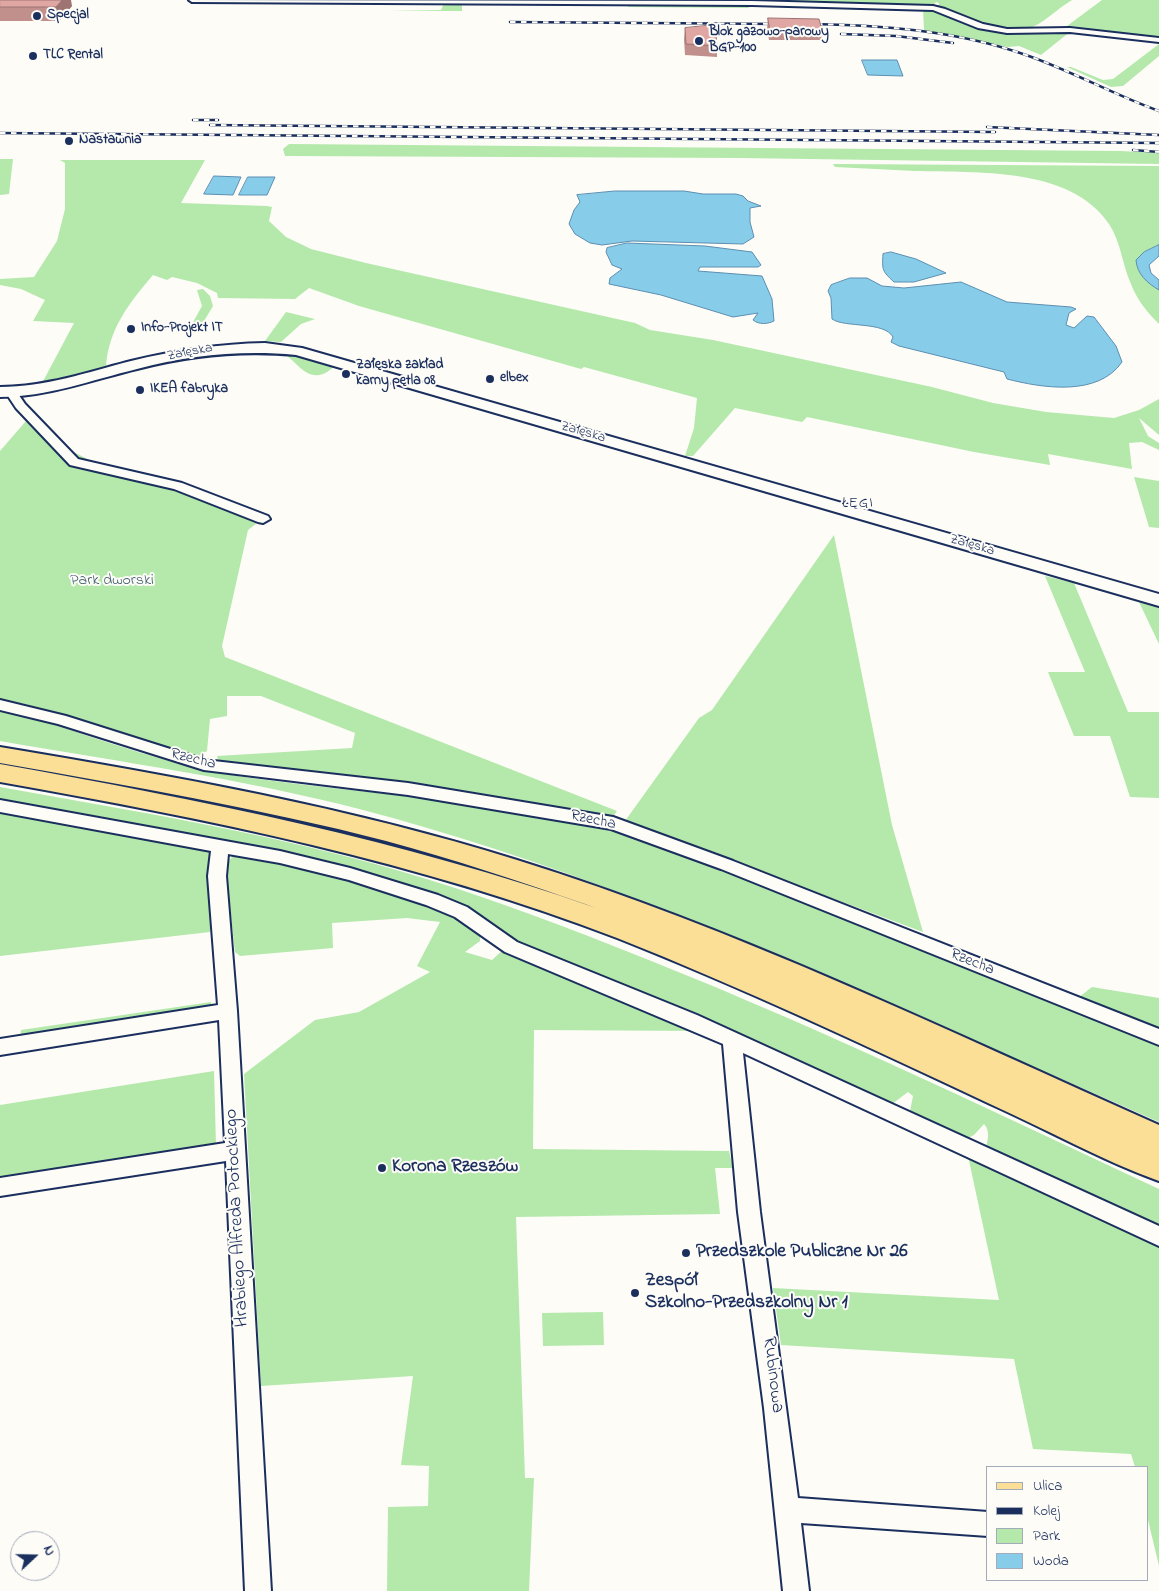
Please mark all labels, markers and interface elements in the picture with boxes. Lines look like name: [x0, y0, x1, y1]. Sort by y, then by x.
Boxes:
place label: Specjal: [47, 8, 89, 24]
marker: Specjal: [31, 10, 43, 22]
place label: Blok gazowo-parowy BGP-100: [709, 25, 829, 58]
marker: Blok gazowo-parowy BGP-100: [693, 35, 705, 47]
place label: TLC Rental: [43, 48, 103, 64]
marker: TLC Rental: [27, 50, 39, 62]
place label: Nastawnia: [79, 133, 142, 149]
marker: Nastawnia: [63, 135, 75, 147]
place label: Info-Projekt IT: [141, 321, 223, 337]
marker: Info-Projekt IT: [125, 323, 137, 335]
street label: Załęska: [166, 340, 214, 366]
place label: Załęska zakład karny pętla 08: [356, 358, 443, 391]
marker: Załęska zakład karny pętla 08: [340, 368, 352, 380]
place label: elbex: [500, 371, 529, 387]
marker: elbex: [484, 373, 496, 385]
place label: IKEA fabryka: [150, 382, 228, 398]
marker: IKEA fabryka: [134, 384, 146, 396]
street label: Załęska: [559, 419, 607, 447]
district label: ŁĘGI: [842, 496, 874, 514]
street label: Załęska: [948, 532, 996, 560]
park label: Park dworski: [70, 571, 154, 591]
street label: Rzecha: [168, 745, 218, 775]
street label: Rzecha: [568, 807, 618, 835]
street label: Rzecha: [947, 945, 997, 981]
street label: Hrabiego Alfreda Potockiego: [221, 1108, 255, 1328]
place label: Korona Rzeszów: [392, 1157, 518, 1179]
marker: Korona Rzeszów: [376, 1162, 388, 1174]
place label: Przedszkole Publiczne Nr 26: [696, 1242, 908, 1264]
marker: Przedszkole Publiczne Nr 26: [680, 1247, 692, 1259]
place label: Zespół Szkolno-Przedszkolny Nr 1: [645, 1271, 848, 1315]
marker: Zespół Szkolno-Przedszkolny Nr 1: [629, 1287, 641, 1299]
street label: Rubinowa: [756, 1336, 788, 1414]
legend: [986, 1466, 1149, 1581]
text: Ulica: [1033, 1475, 1062, 1497]
text: Kolej: [1033, 1500, 1060, 1522]
text: Park: [1033, 1525, 1060, 1547]
north arrow: [10, 1531, 60, 1581]
text: N: [37, 1543, 60, 1559]
text: Woda: [1033, 1550, 1069, 1572]

